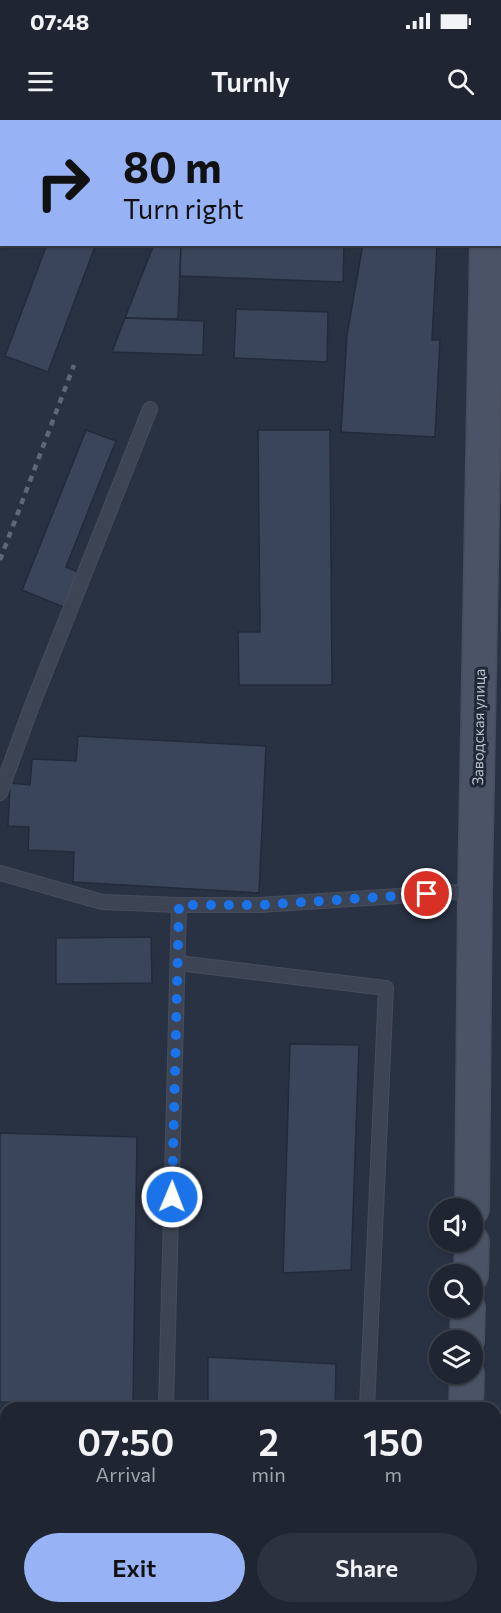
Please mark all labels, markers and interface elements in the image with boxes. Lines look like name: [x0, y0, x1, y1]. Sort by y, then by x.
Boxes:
text: 07:48: [30, 8, 89, 35]
icon: menu: [24, 65, 57, 98]
text: Turnly: [211, 65, 290, 98]
icon: search: [444, 65, 477, 98]
text: 80 m: [123, 140, 222, 192]
icon: right: [24, 144, 102, 222]
text: Turn right: [123, 192, 243, 225]
street label: Заводская улица: [468, 668, 488, 786]
pin: [401, 868, 452, 919]
icon: arrive: [410, 877, 443, 910]
position arrow: [140, 1165, 204, 1229]
map controls: [429, 1198, 483, 1384]
button: sound: [429, 1198, 483, 1252]
button: search: [429, 1264, 483, 1318]
button: layers: [429, 1330, 483, 1384]
text: 07:50: [77, 1419, 174, 1463]
text: 2: [258, 1419, 279, 1463]
text: 150: [363, 1419, 424, 1463]
text: Arrival: [96, 1462, 156, 1486]
text: min: [252, 1462, 286, 1486]
text: m: [385, 1462, 402, 1486]
button: Exit: [24, 1533, 245, 1602]
button: Share: [257, 1533, 477, 1602]

